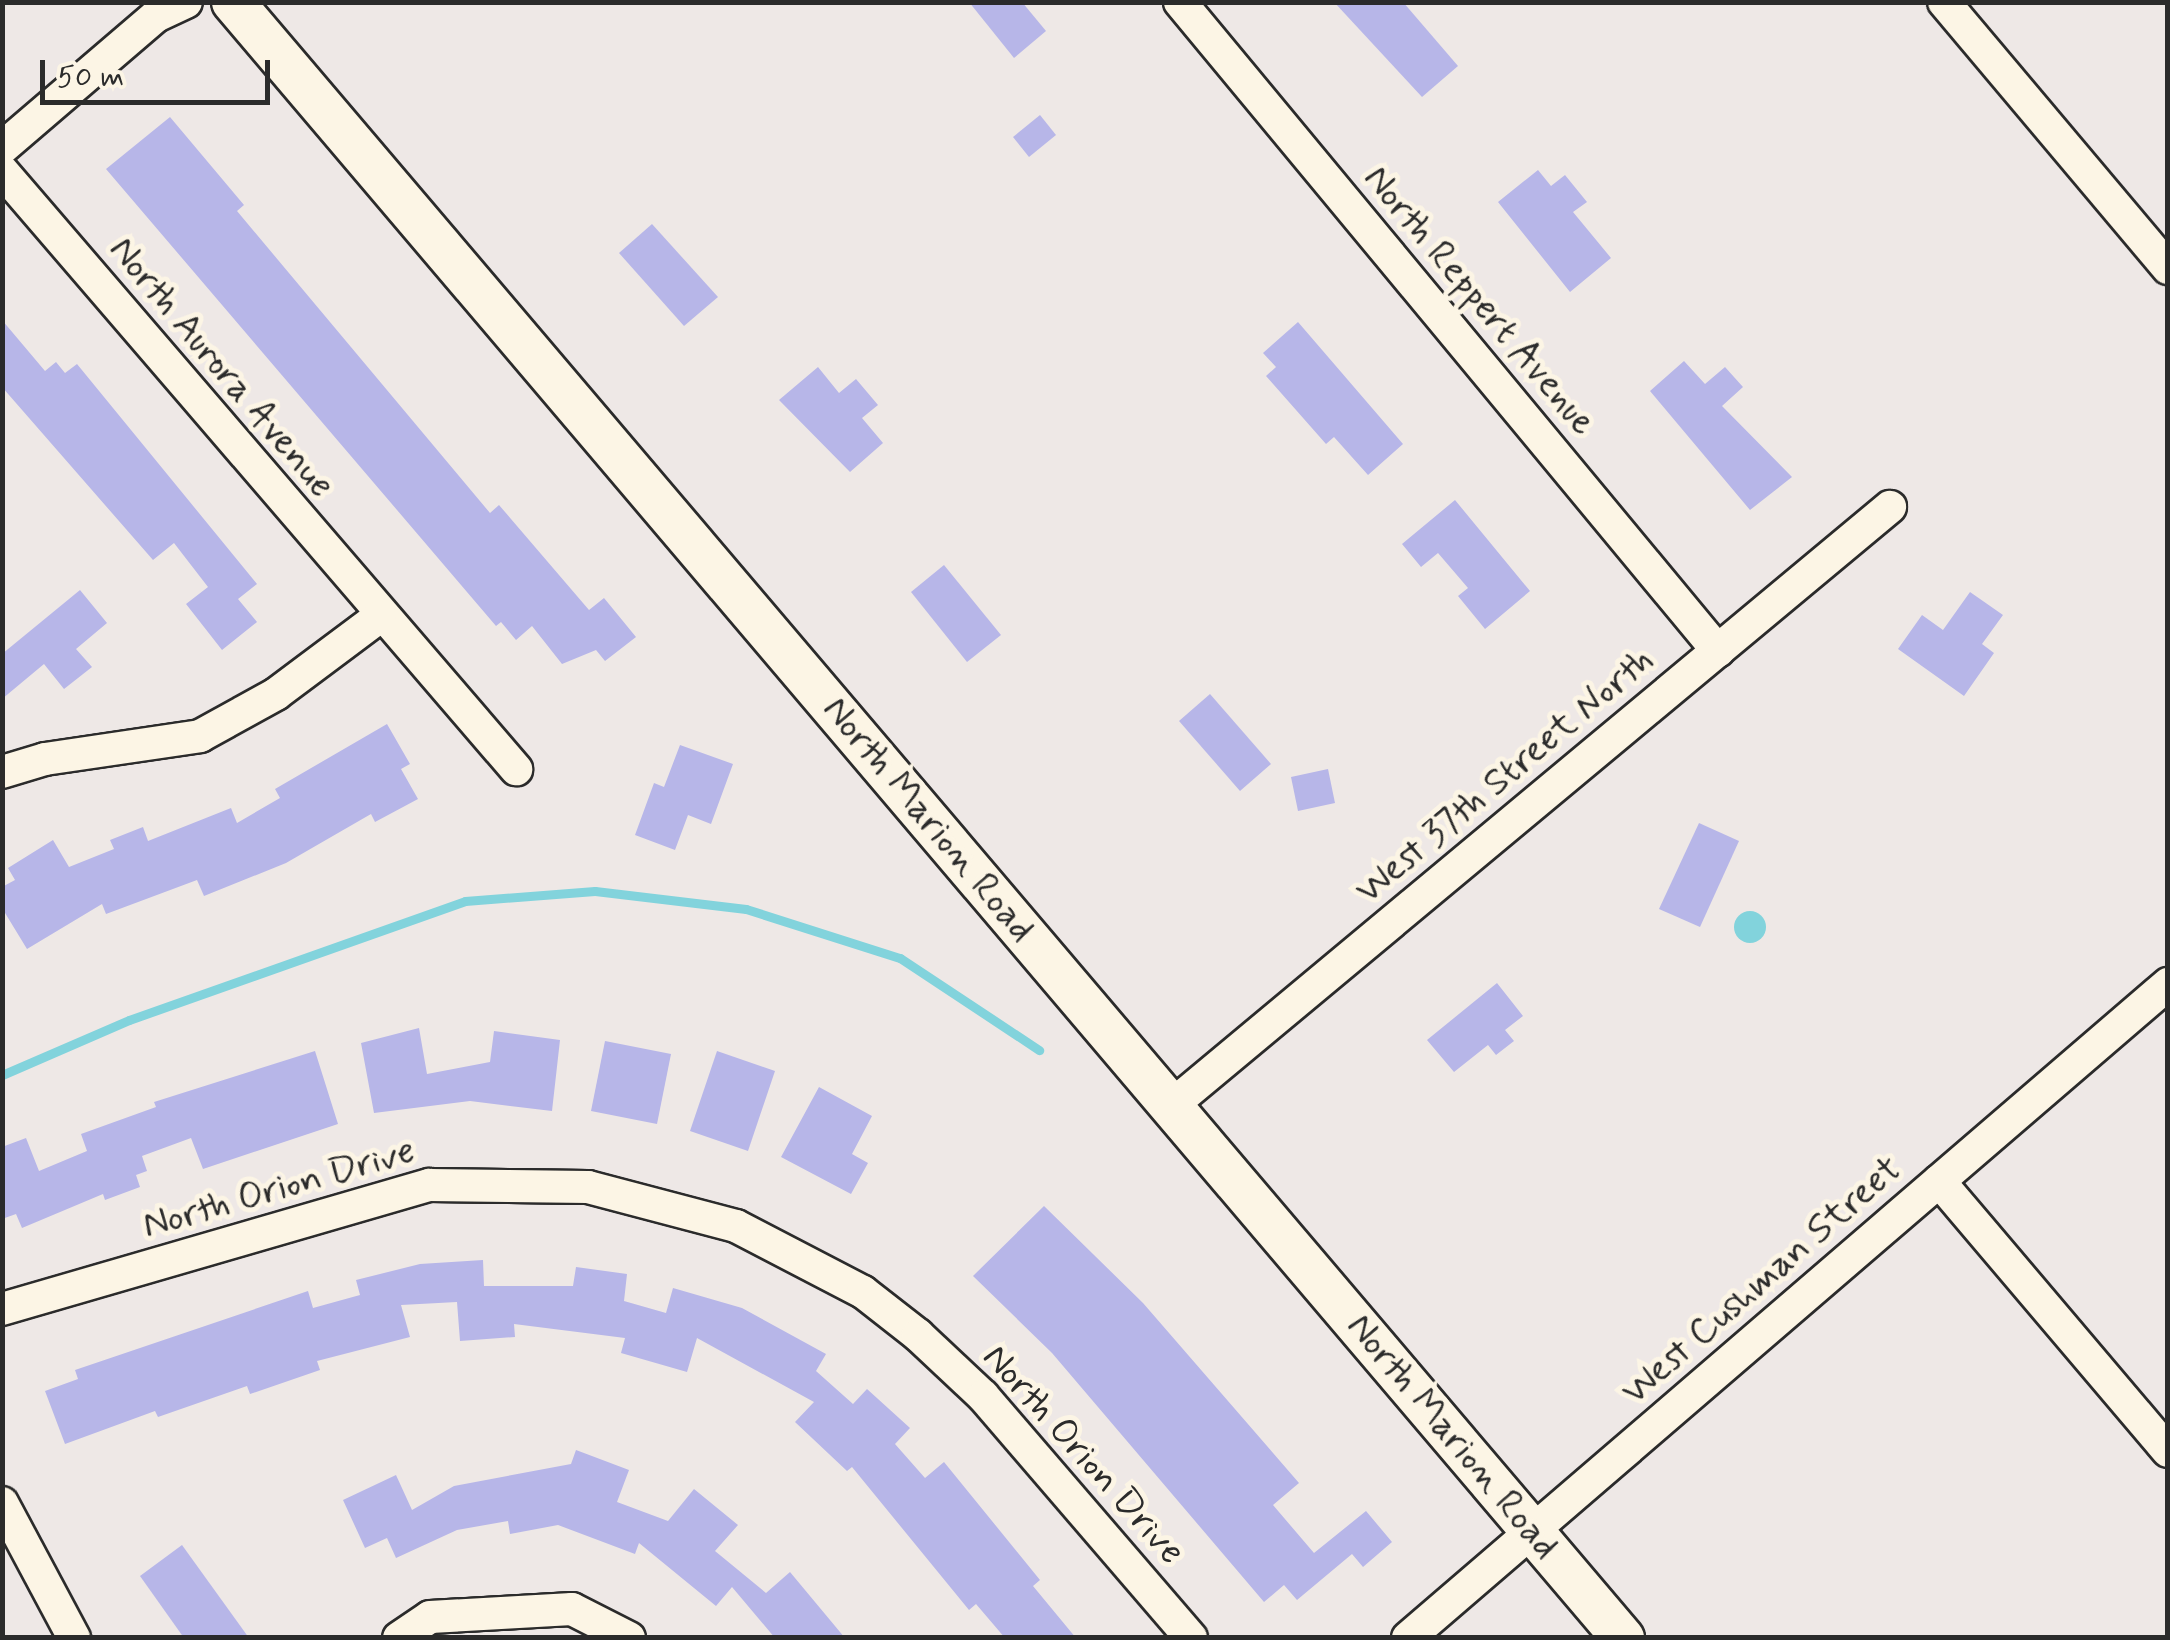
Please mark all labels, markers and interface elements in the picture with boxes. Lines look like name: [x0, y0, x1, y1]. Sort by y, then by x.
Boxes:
scale bar: [45, 40, 275, 102]
text: 50 m: [57, 58, 124, 97]
street label: North Reppert Avenue: [1350, 153, 1608, 449]
street label: North Aurora Avenue: [97, 226, 345, 510]
street label: West 37th Street North: [1347, 638, 1663, 914]
street label: North Marion Road: [812, 688, 1044, 952]
street label: North Orion Drive: [139, 1129, 419, 1249]
street label: West Cushman Street: [1613, 1148, 1911, 1414]
street label: North Marion Road: [1336, 1305, 1568, 1569]
street label: North Orion Drive: [973, 1337, 1193, 1573]

